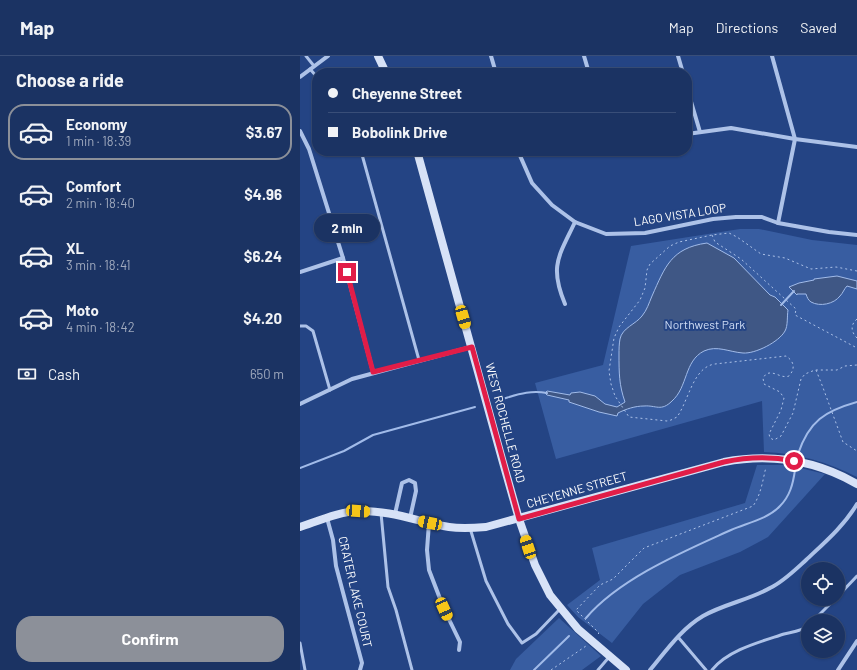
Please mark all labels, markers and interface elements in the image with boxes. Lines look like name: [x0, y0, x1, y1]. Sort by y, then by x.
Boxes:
text: Map: [20, 16, 54, 39]
text: Map: [669, 19, 694, 36]
text: Directions: [716, 19, 778, 36]
text: Saved: [800, 19, 837, 36]
text: Choose a ride: [16, 69, 124, 91]
text: Cheyenne Street: [352, 84, 462, 102]
icon: car: [18, 114, 54, 150]
text: Economy: [66, 115, 127, 133]
text: $3.67: [246, 123, 282, 141]
text: Bobolink Drive: [352, 123, 447, 141]
text: 1 min · 18:39: [66, 133, 131, 149]
icon: car: [18, 176, 54, 212]
text: Comfort: [66, 177, 121, 195]
text: $4.96: [244, 185, 282, 203]
text: 2 min · 18:40: [66, 195, 135, 211]
street label: LAGO VISTA LOOP: [633, 200, 727, 228]
callout: 2 min: [314, 214, 380, 242]
text: 2 min: [331, 220, 363, 236]
icon: car: [18, 238, 54, 274]
text: XL: [66, 239, 84, 257]
text: $6.24: [244, 247, 282, 265]
text: 3 min · 18:41: [66, 257, 131, 273]
route end: [338, 263, 356, 281]
icon: car: [18, 300, 54, 336]
text: Moto: [66, 301, 99, 319]
car: [454, 304, 472, 330]
text: $4.20: [243, 309, 282, 327]
park label: Northwest Park: [665, 317, 745, 331]
text: 4 min · 18:42: [66, 319, 135, 335]
street label: WEST ROCHELLE ROAD: [483, 361, 529, 484]
icon: cash: [16, 363, 38, 385]
text: Cash: [48, 365, 80, 383]
text: 650 m: [250, 366, 284, 382]
route start: [785, 452, 803, 470]
street label: CHEYENNE STREET: [525, 468, 629, 510]
car: [346, 504, 370, 518]
car: [417, 515, 443, 531]
car: [519, 534, 537, 560]
street label: CRATER LAKE COURT: [336, 535, 376, 649]
map controls: [801, 562, 845, 658]
button: locate: [801, 562, 845, 606]
car: [434, 596, 454, 622]
button: layers: [801, 614, 845, 658]
button: Confirm: [16, 616, 284, 662]

